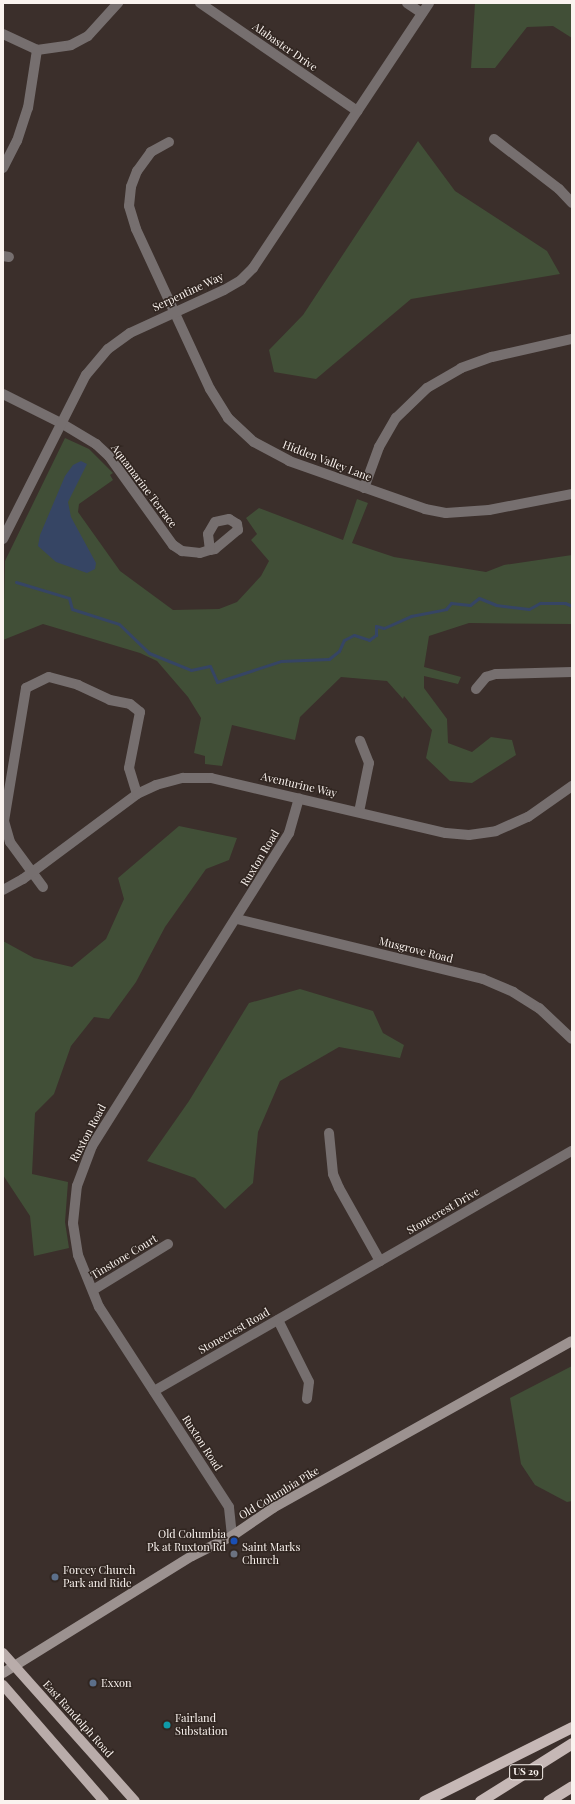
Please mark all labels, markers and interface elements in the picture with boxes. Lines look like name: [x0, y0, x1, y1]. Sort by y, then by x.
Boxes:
street label: Alabaster Drive: [250, 20, 320, 74]
street label: Serpentine Way: [150, 270, 226, 314]
street label: Hidden Valley Lane: [280, 438, 374, 484]
street label: Aquamarine Terrace: [108, 442, 180, 530]
street label: Aventurine Way: [260, 770, 338, 800]
street label: Ruxton Road: [238, 827, 282, 889]
street label: Musgrove Road: [378, 934, 454, 966]
street label: Ruxton Road: [67, 1102, 109, 1164]
street label: Stonecrest Drive: [404, 1185, 482, 1237]
street label: Tinstone Court: [88, 1232, 160, 1282]
street label: Stonecrest Road: [196, 1305, 272, 1357]
street label: Ruxton Road: [179, 1413, 225, 1473]
street label: Old Columbia Pike: [236, 1464, 322, 1522]
place label: Old Columbia Pk at Ruxton Rd: [147, 1528, 226, 1554]
marker: Old Columbia Pk at Ruxton Rd: [229, 1536, 239, 1546]
place label: Saint Marks Church: [242, 1541, 300, 1567]
marker: Saint Marks Church: [229, 1549, 239, 1559]
place label: Forcey Church Park and Ride: [63, 1564, 136, 1590]
marker: Forcey Church Park and Ride: [50, 1572, 60, 1582]
place label: Exxon: [101, 1676, 132, 1690]
street label: East Randolph Road: [40, 1678, 116, 1760]
marker: Exxon: [88, 1678, 98, 1688]
place label: Fairland Substation: [175, 1712, 228, 1738]
marker: Fairland Substation: [162, 1720, 172, 1730]
road number: US 29: [509, 1764, 543, 1780]

